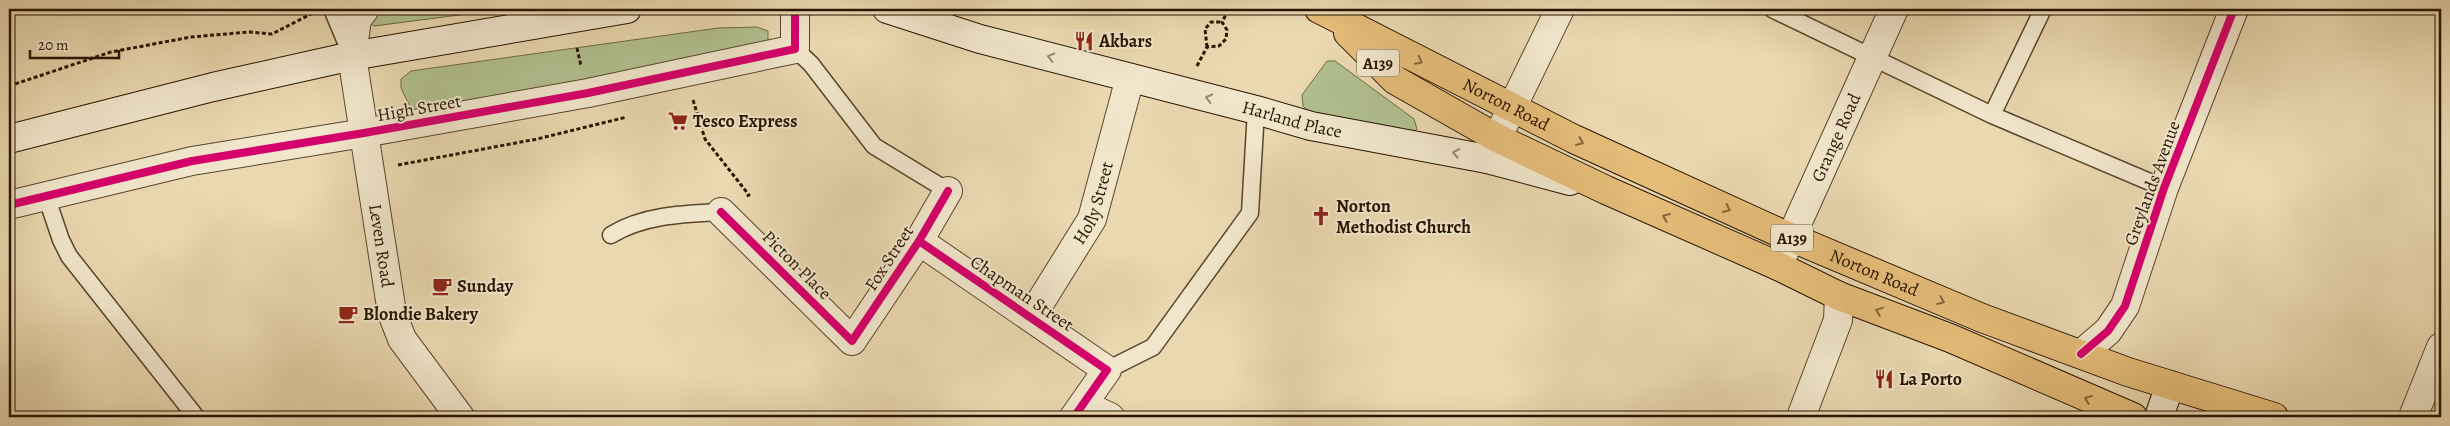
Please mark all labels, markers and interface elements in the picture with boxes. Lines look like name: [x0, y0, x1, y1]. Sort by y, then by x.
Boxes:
scale bar: [30, 28, 119, 60]
place label: Akbars: [1098, 29, 1152, 53]
restaurant icon: Akbars: [1073, 30, 1095, 52]
text: 20 m: [38, 35, 69, 55]
road number: A139: [1357, 49, 1399, 76]
one-way arrow: [1047, 52, 1056, 63]
one-way arrow: [1414, 55, 1423, 65]
street label: Norton Road: [1459, 72, 1554, 137]
street label: High Street: [375, 89, 463, 127]
street label: Grange Road: [1806, 89, 1867, 186]
one-way arrow: [1205, 93, 1213, 103]
street label: Harland Place: [1239, 95, 1344, 144]
place label: Tesco Express: [693, 109, 797, 133]
supermarket icon: Tesco Express: [667, 110, 689, 132]
street label: Greylands Avenue: [2118, 117, 2186, 249]
one-way arrow: [1574, 135, 1583, 145]
one-way arrow: [1452, 148, 1461, 159]
street label: Holly Street: [1067, 159, 1119, 249]
place label: Norton Methodist Church: [1336, 194, 1471, 239]
street label: Leven Road: [363, 202, 400, 289]
one-way arrow: [1722, 203, 1731, 214]
church icon: Norton Methodist Church: [1310, 205, 1332, 227]
one-way arrow: [1662, 212, 1671, 223]
street label: Fox Street: [859, 221, 919, 295]
road number: A139: [1771, 224, 1813, 252]
street label: Picton Place: [757, 225, 837, 305]
street label: Norton Road: [1826, 243, 1923, 302]
street label: Chapman Street: [966, 250, 1078, 336]
place label: Sunday: [457, 274, 514, 298]
cafe icon: Sunday: [431, 275, 453, 297]
one-way arrow: [1936, 294, 1945, 305]
place label: Blondie Bakery: [363, 302, 479, 326]
cafe icon: Blondie Bakery: [337, 303, 359, 325]
one-way arrow: [1875, 307, 1884, 317]
place label: La Porto: [1899, 367, 1962, 391]
restaurant icon: La Porto: [1873, 368, 1895, 390]
one-way arrow: [2084, 395, 2093, 405]

